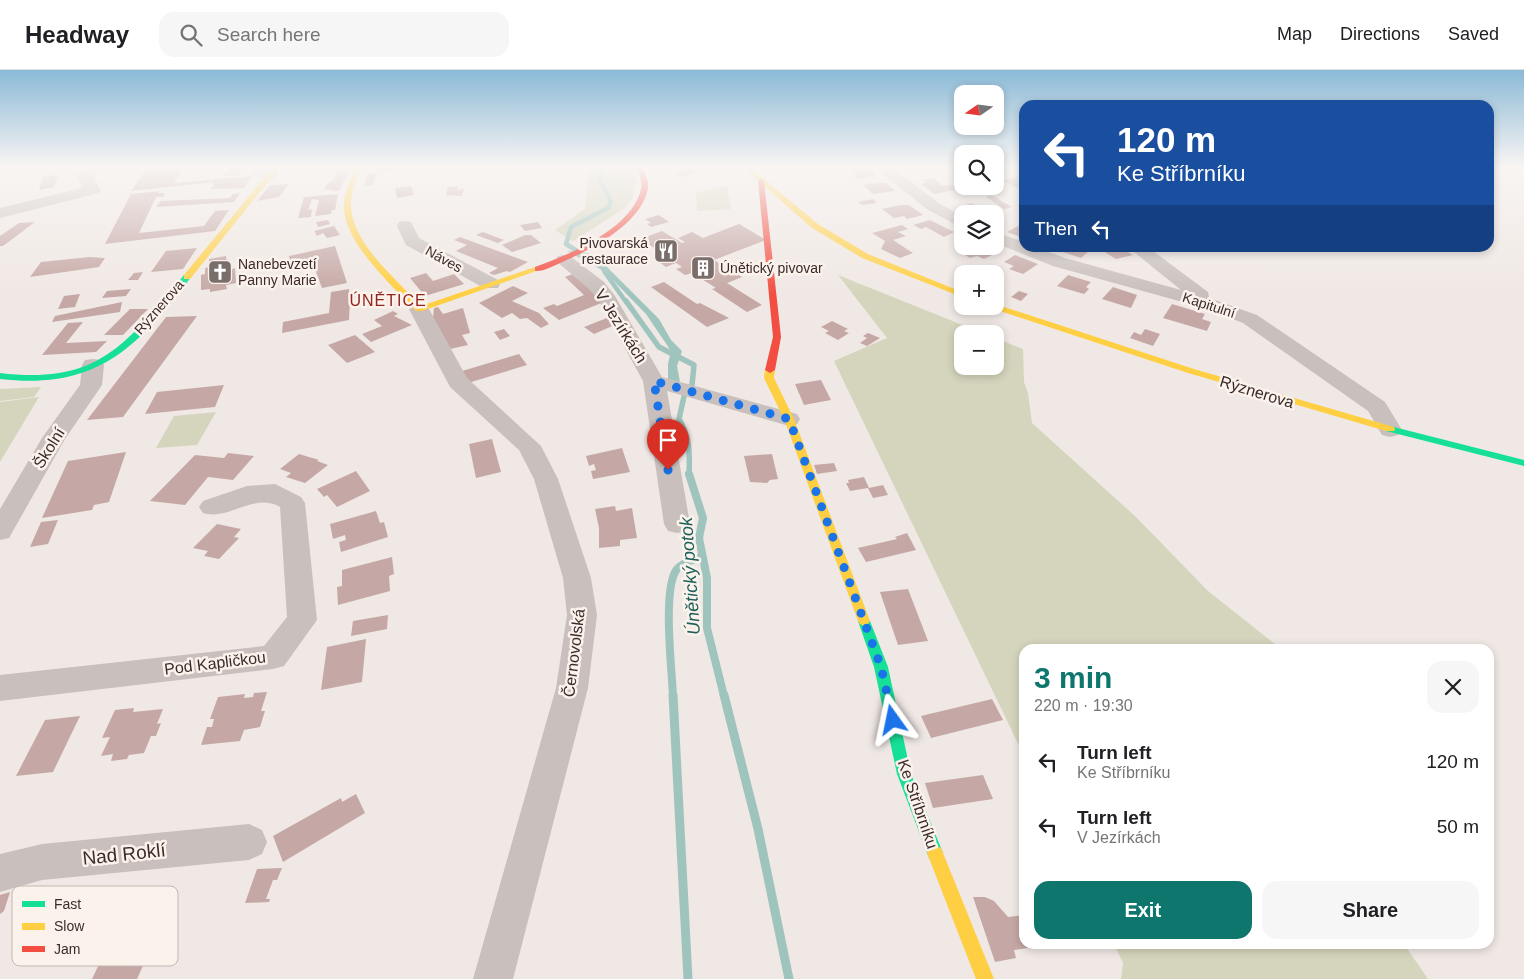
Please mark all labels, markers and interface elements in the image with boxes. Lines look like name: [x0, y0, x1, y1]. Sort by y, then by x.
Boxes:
search box: [159, 12, 509, 57]
text: Headway: [25, 21, 129, 48]
icon: search: [177, 21, 205, 49]
text: Search here: [217, 24, 321, 45]
text: Map: [1277, 24, 1312, 44]
text: Directions: [1340, 24, 1420, 44]
text: Saved: [1448, 24, 1499, 44]
north arrow: [954, 85, 1004, 135]
map controls: [954, 85, 1004, 375]
icon: left: [1034, 120, 1099, 185]
text: 120 m: [1117, 120, 1216, 159]
button: search: [954, 145, 1004, 195]
text: Ke Stříbrníku: [1117, 161, 1245, 186]
button: layers: [954, 205, 1004, 255]
icon: left: [1087, 215, 1115, 243]
text: Then: [1034, 218, 1077, 239]
place label: Pivovarská restaurace: [580, 235, 648, 267]
restaurant icon: Pivovarská restaurace: [653, 238, 679, 264]
street label: Náves: [423, 242, 465, 276]
building icon: Únětický pivovar: [690, 255, 716, 281]
place label: Nanebevzetí Panny Marie: [238, 256, 317, 288]
church icon: Nanebevzetí Panny Marie: [207, 259, 233, 285]
place label: Únětický pivovar: [720, 260, 823, 276]
button: +: [954, 265, 1004, 315]
street label: Rýznerova: [131, 276, 187, 338]
street label: V Jezírkách: [592, 286, 650, 366]
street label: Kapitulní: [1181, 289, 1237, 321]
district label: ÚNĚTICE: [349, 291, 427, 309]
button: −: [954, 325, 1004, 375]
street label: Rýznerova: [1218, 373, 1296, 411]
pin: [647, 419, 689, 470]
street label: Školní: [29, 424, 68, 471]
icon: arrive: [654, 426, 682, 454]
water label: Únětický potok: [675, 515, 704, 636]
street label: Černovolská: [559, 608, 588, 698]
street label: Pod Kapličkou: [163, 648, 267, 678]
text: 3 min: [1034, 661, 1112, 694]
button: close: [1427, 661, 1479, 713]
position arrow: [866, 693, 918, 745]
text: 220 m · 19:30: [1034, 697, 1133, 714]
text: Turn left: [1077, 742, 1152, 763]
icon: left: [1034, 748, 1062, 776]
text: 120 m: [1426, 751, 1479, 772]
street label: Ke Stříbrníku: [895, 757, 941, 851]
text: Ke Stříbrníku: [1077, 764, 1170, 781]
text: Turn left: [1077, 807, 1152, 828]
icon: left: [1034, 813, 1062, 841]
text: 50 m: [1437, 816, 1479, 837]
text: V Jezírkách: [1077, 829, 1161, 846]
street label: Nad Roklí: [81, 839, 167, 869]
button: Exit: [1034, 881, 1252, 939]
button: Share: [1262, 881, 1479, 939]
legend: [12, 886, 178, 966]
text: Fast: [54, 896, 81, 912]
text: Slow: [54, 918, 85, 934]
text: Jam: [54, 941, 80, 957]

